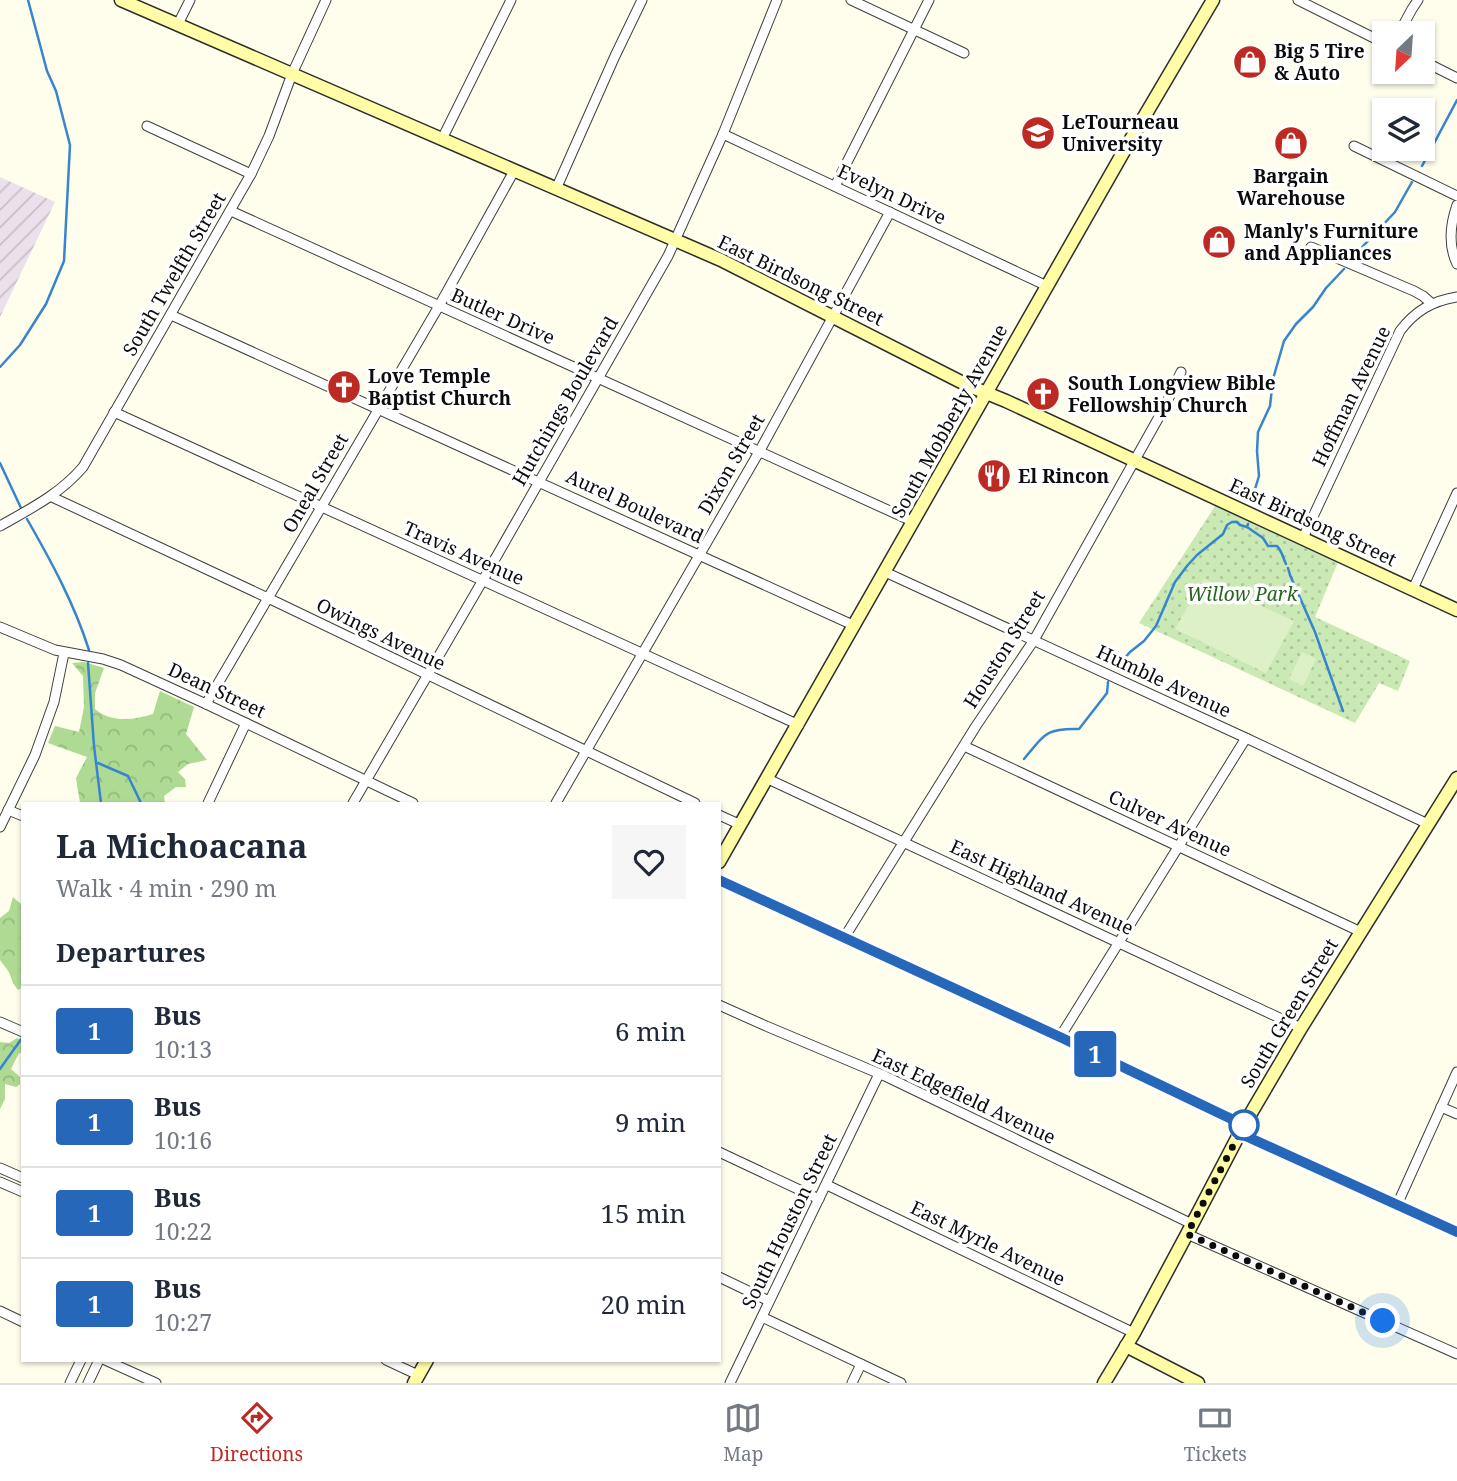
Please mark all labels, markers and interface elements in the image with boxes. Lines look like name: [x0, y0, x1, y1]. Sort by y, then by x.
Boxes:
north arrow: [1372, 21, 1435, 84]
map controls: [1372, 21, 1435, 161]
place label: Big 5 Tire & Auto: [1274, 38, 1365, 86]
shop icon: Big 5 Tire & Auto: [1231, 43, 1269, 81]
button: layers: [1372, 98, 1435, 161]
place label: LeTourneau University: [1062, 109, 1179, 157]
school or university icon: LeTourneau University: [1019, 114, 1057, 152]
shop icon: Bargain Warehouse: [1272, 124, 1310, 162]
street label: Evelyn Drive: [834, 158, 950, 230]
place label: Bargain Warehouse: [1237, 163, 1345, 211]
street label: South Twelfth Street: [117, 187, 232, 361]
place label: Manly's Furniture and Appliances: [1244, 218, 1419, 266]
shop icon: Manly's Furniture and Appliances: [1200, 223, 1238, 261]
street label: East Birdsong Street: [714, 228, 889, 332]
street label: Butler Drive: [447, 282, 559, 350]
street label: Hutchings Boulevard: [506, 311, 624, 490]
street label: South Mobberly Avenue: [885, 319, 1013, 523]
street label: Hoffman Avenue: [1306, 321, 1396, 471]
place label: Love Temple Baptist Church: [368, 363, 512, 411]
church icon: Love Temple Baptist Church: [325, 368, 363, 406]
place label: South Longview Bible Fellowship Church: [1068, 370, 1276, 418]
church icon: South Longview Bible Fellowship Church: [1024, 375, 1062, 413]
street label: Dixon Street: [692, 409, 770, 519]
street label: Oneal Street: [276, 428, 354, 538]
restaurant icon: El Rincon: [975, 457, 1013, 495]
street label: Aurel Boulevard: [562, 463, 708, 549]
place label: El Rincon: [1018, 463, 1110, 489]
street label: East Birdsong Street: [1225, 472, 1401, 572]
street label: Travis Avenue: [400, 515, 528, 591]
park label: Willow Park: [1186, 581, 1299, 607]
street label: Houston Street: [957, 585, 1051, 713]
street label: Owings Avenue: [312, 592, 450, 676]
street label: Humble Avenue: [1093, 638, 1235, 724]
street label: Dean Street: [164, 656, 270, 724]
street label: Culver Avenue: [1104, 783, 1236, 863]
text: La Michoacana: [56, 823, 307, 868]
button: heart: [612, 825, 686, 899]
street label: East Highland Avenue: [946, 833, 1138, 941]
text: Walk · 4 min · 290 m: [56, 872, 276, 904]
street label: South Green Street: [1234, 933, 1344, 1093]
text: Departures: [56, 934, 206, 970]
text: Bus: [154, 997, 201, 1033]
text: 6 min: [615, 1013, 686, 1049]
text: 1: [88, 1014, 101, 1047]
line badge: 1: [1072, 1031, 1118, 1077]
text: 10:13: [154, 1033, 212, 1065]
text: 1: [1088, 1037, 1102, 1070]
street label: East Edgefield Avenue: [868, 1042, 1060, 1150]
text: Bus: [154, 1088, 201, 1124]
text: 9 min: [615, 1104, 686, 1140]
text: 1: [88, 1105, 101, 1138]
unlabelled marker: [1229, 1110, 1259, 1140]
text: 10:16: [154, 1124, 212, 1156]
street label: South Houston Street: [735, 1129, 843, 1313]
text: Bus: [154, 1179, 201, 1215]
street label: East Myrle Avenue: [906, 1194, 1070, 1292]
text: 15 min: [601, 1195, 686, 1231]
text: 1: [88, 1196, 101, 1229]
text: 10:22: [154, 1215, 212, 1247]
text: Bus: [154, 1270, 201, 1306]
text: 20 min: [601, 1286, 686, 1322]
text: 1: [88, 1287, 101, 1320]
your location: [1365, 1303, 1400, 1338]
text: 10:27: [154, 1306, 212, 1338]
tab: Directions: [210, 1399, 303, 1467]
tab: Map: [723, 1399, 763, 1467]
tab: Tickets: [1184, 1399, 1247, 1467]

